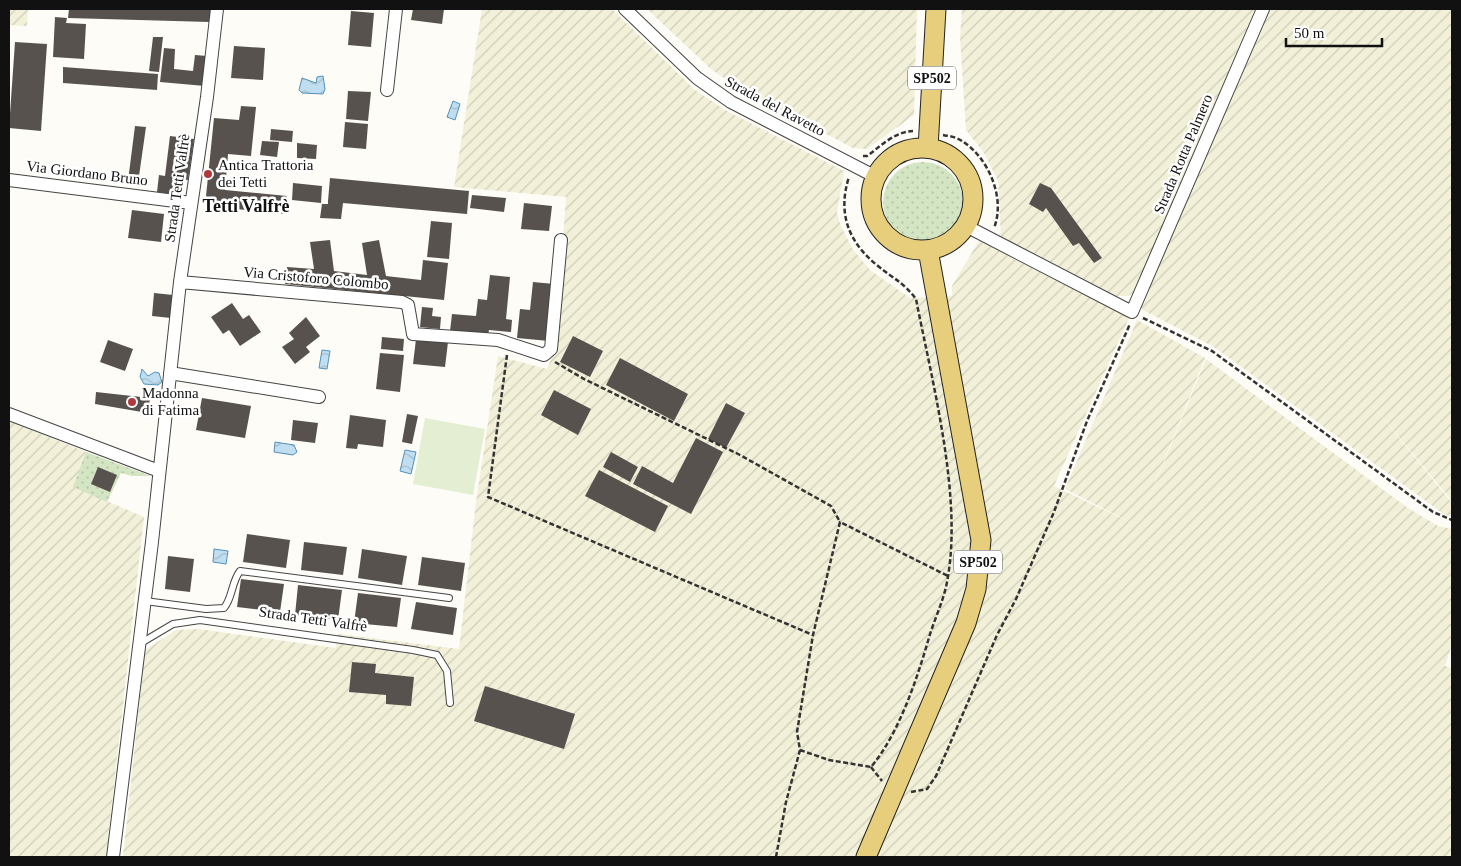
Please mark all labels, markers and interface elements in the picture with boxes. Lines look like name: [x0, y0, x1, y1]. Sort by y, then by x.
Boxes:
scale bar: [1286, 15, 1382, 47]
text: 50 m: [1294, 25, 1325, 41]
road number: SP502: [908, 66, 956, 90]
street label: Strada del Ravetto: [722, 73, 828, 139]
street label: Strada Rotta Palmero: [1151, 92, 1215, 216]
street label: Strada Tetti Valfrè: [161, 132, 193, 243]
place label: Antica Trattoria dei Tetti: [218, 157, 314, 190]
street label: Via Giordano Bruno: [25, 158, 149, 188]
marker: Antica Trattoria dei Tetti: [202, 168, 214, 180]
district label: Tetti Valfrè: [203, 196, 289, 216]
street label: Via Cristoforo Colombo: [243, 264, 389, 292]
place label: Madonna di Fatima: [142, 385, 199, 418]
marker: Madonna di Fatima: [126, 396, 138, 408]
road number: SP502: [954, 550, 1002, 574]
street label: Strada Tetti Valfrè: [258, 603, 369, 635]

